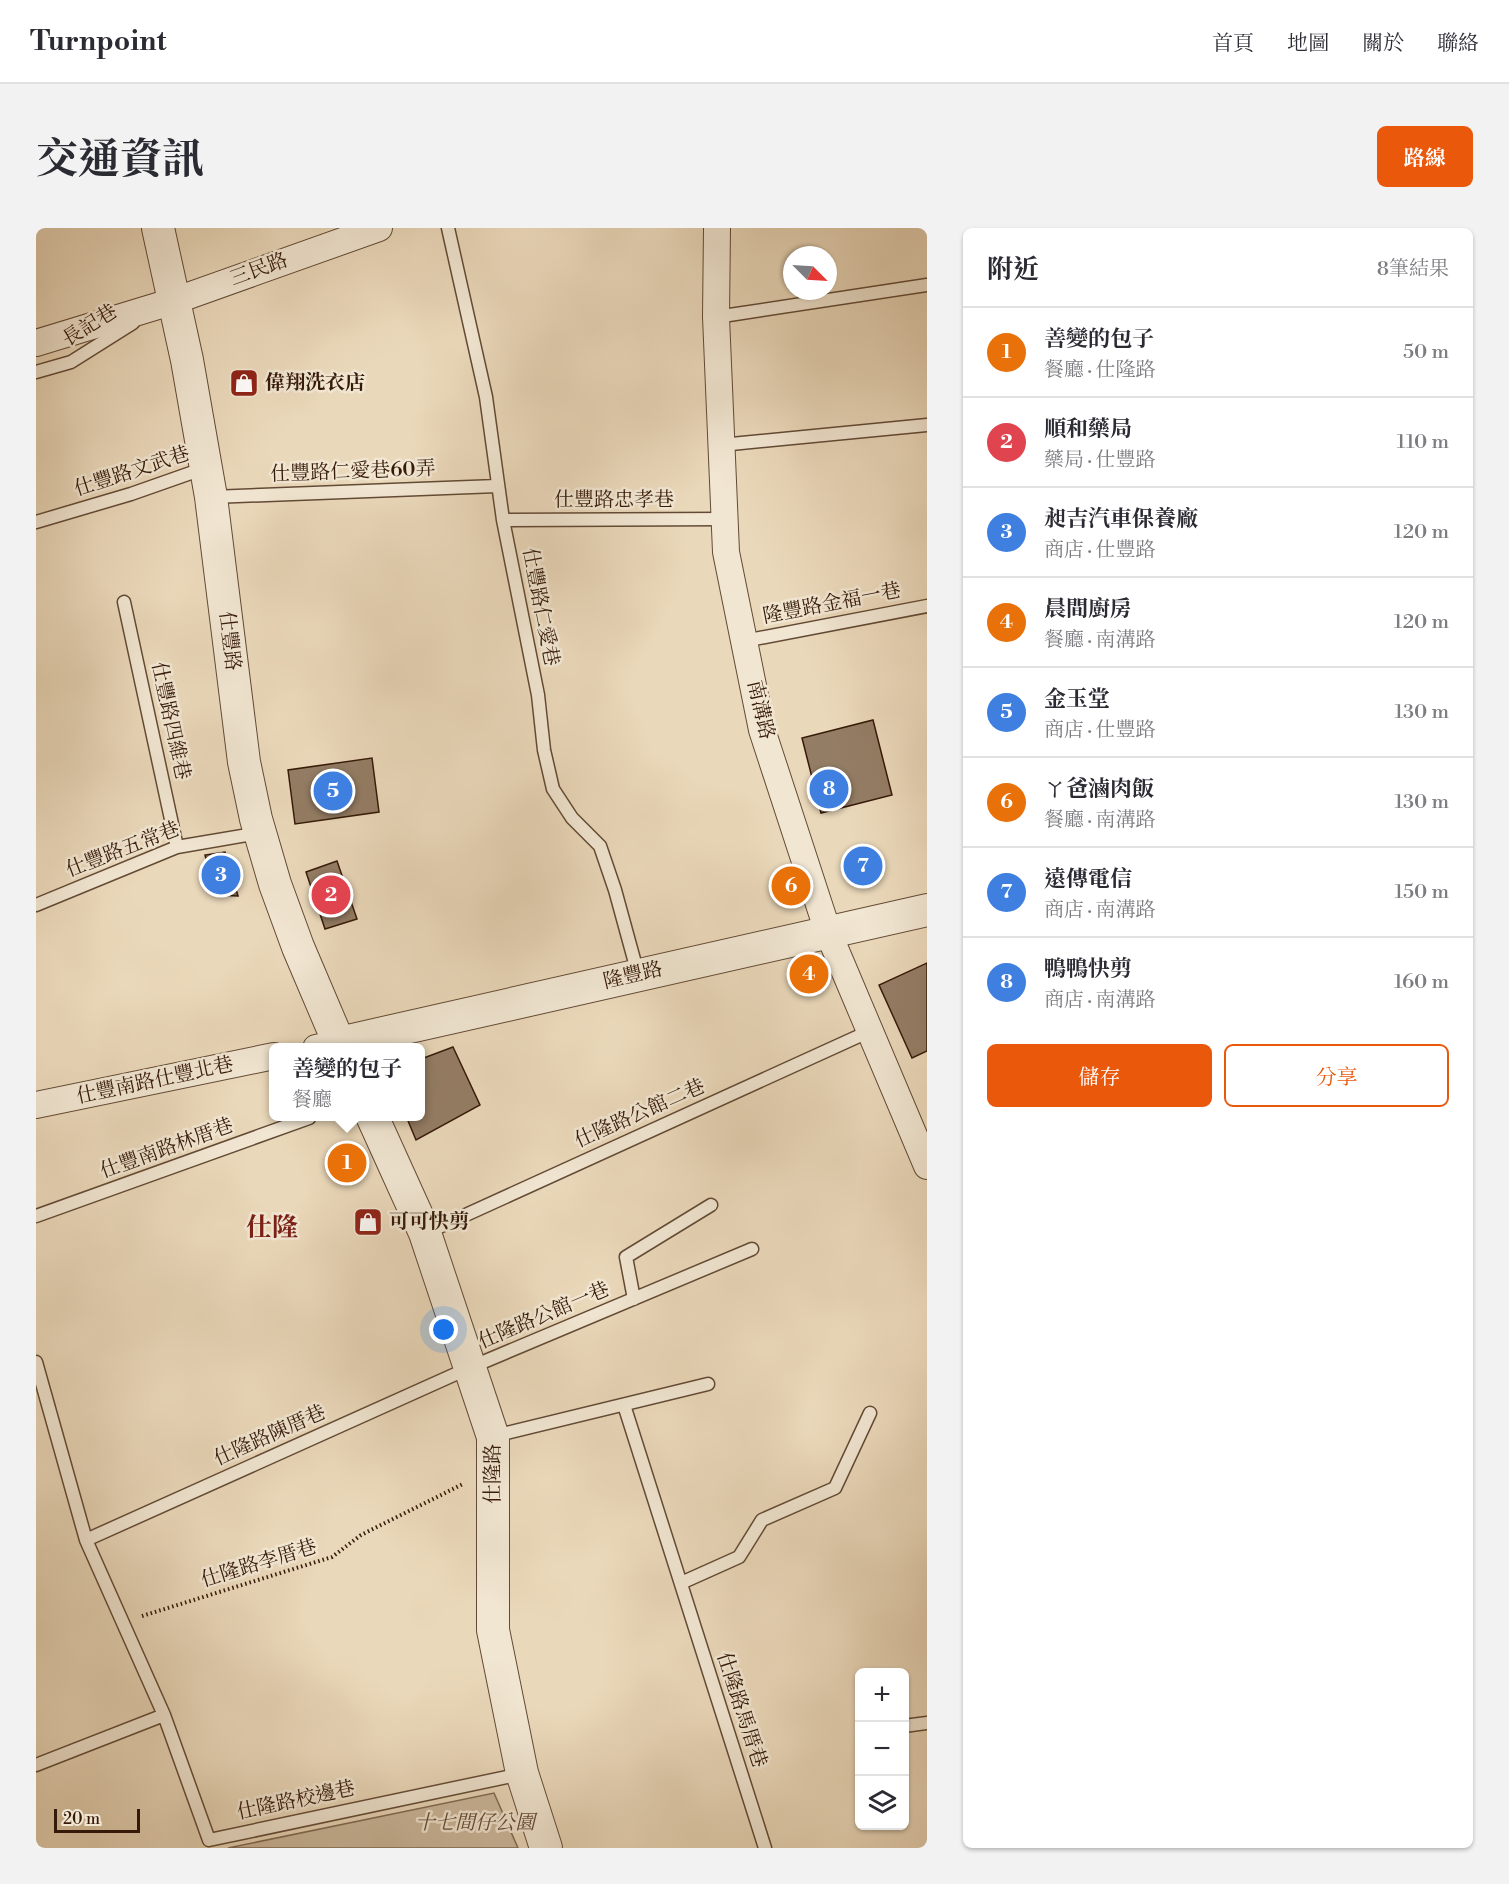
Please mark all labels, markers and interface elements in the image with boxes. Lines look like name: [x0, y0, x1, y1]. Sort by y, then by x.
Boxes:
text: Turnpoint: [30, 24, 166, 59]
text: 首頁: [1212, 31, 1254, 57]
text: 地圖: [1287, 31, 1329, 57]
text: 關於: [1362, 31, 1404, 57]
text: 聯絡: [1437, 31, 1479, 57]
button: 路線: [1377, 126, 1473, 187]
text: 交通資訊: [36, 134, 204, 187]
north arrow: [783, 246, 837, 300]
street label: 三民路: [227, 248, 291, 292]
text: 附近: [987, 254, 1039, 286]
text: 8筆結果: [1377, 257, 1449, 282]
street label: 長記巷: [58, 300, 122, 352]
text: 善變的包子: [1044, 326, 1154, 353]
text: 1: [1002, 340, 1011, 365]
text: 50 m: [1403, 340, 1449, 365]
text: 餐廳 · 仕隆路: [1044, 358, 1156, 383]
shop icon: 偉翔洗衣店: [228, 367, 260, 399]
place label: 偉翔洗衣店: [265, 371, 365, 396]
text: 順和藥局: [1044, 416, 1132, 443]
text: 2: [1000, 430, 1013, 455]
text: 110 m: [1397, 430, 1449, 455]
street label: 仕豐路文武巷: [71, 442, 193, 502]
text: 藥局 · 仕豐路: [1044, 448, 1156, 473]
street label: 仕豐路仁愛巷60弄: [270, 457, 436, 487]
street label: 仕豐路忠孝巷: [554, 488, 674, 513]
text: 昶吉汽車保養廠: [1044, 506, 1198, 533]
text: 3: [1000, 520, 1013, 545]
text: 120 m: [1394, 520, 1449, 545]
text: 商店 · 仕豐路: [1044, 538, 1156, 563]
street label: 仕豐路仁愛巷: [516, 546, 564, 668]
street label: 隆豐路金福一巷: [761, 578, 903, 630]
text: 晨間廚房: [1044, 596, 1132, 623]
street label: 仕豐路: [213, 610, 245, 672]
text: 4: [1000, 610, 1013, 635]
text: 120 m: [1394, 610, 1449, 635]
text: 餐廳 · 南溝路: [1044, 628, 1156, 653]
street label: 仕豐路四維巷: [145, 660, 195, 782]
street label: 南溝路: [741, 678, 779, 742]
text: 金玉堂: [1044, 686, 1110, 713]
text: 5: [1000, 700, 1013, 725]
text: 130 m: [1394, 700, 1449, 725]
text: 商店 · 仕豐路: [1044, 718, 1156, 743]
pin: 8: [810, 766, 848, 812]
pin: 5: [314, 768, 352, 814]
text: ㄚ爸滷肉飯: [1044, 776, 1154, 803]
text: 6: [1000, 790, 1013, 815]
text: 130 m: [1394, 790, 1449, 815]
text: 餐廳 · 南溝路: [1044, 808, 1156, 833]
street label: 仕豐路五常巷: [63, 817, 183, 883]
pin: 7: [844, 844, 882, 888]
pin: 3: [202, 852, 240, 898]
pin: 6: [772, 864, 810, 908]
text: 遠傳電信: [1044, 866, 1132, 893]
pin: 2: [312, 872, 350, 918]
text: 7: [1001, 880, 1012, 905]
text: 150 m: [1394, 880, 1449, 905]
text: 商店 · 南溝路: [1044, 898, 1156, 923]
pin: 4: [790, 952, 828, 996]
text: 鴨鴨快剪: [1044, 956, 1132, 983]
street label: 隆豐路: [601, 957, 665, 995]
text: 8: [1000, 970, 1013, 995]
text: 160 m: [1394, 970, 1449, 995]
text: 商店 · 南溝路: [1044, 988, 1156, 1013]
popup: [269, 1043, 425, 1121]
button: 儲存: [987, 1044, 1212, 1107]
button: 分享: [1224, 1044, 1449, 1107]
street label: 仕豐南路仕豐北巷: [74, 1052, 236, 1110]
text: 善變的包子: [292, 1056, 402, 1083]
street label: 仕隆路公館二巷: [571, 1074, 709, 1154]
text: 餐廳: [292, 1088, 332, 1113]
street label: 仕豐南路林厝巷: [97, 1113, 237, 1185]
pin: 1: [328, 1140, 366, 1186]
shop icon: 可可快剪: [352, 1206, 384, 1238]
place label: 可可快剪: [389, 1210, 469, 1235]
district label: 仕隆: [246, 1212, 298, 1244]
street label: 仕隆路公館一巷: [475, 1277, 613, 1355]
your location: [429, 1315, 458, 1344]
street label: 仕隆路陳厝巷: [210, 1400, 330, 1472]
street label: 仕隆路: [481, 1444, 506, 1504]
street label: 仕隆路李厝巷: [198, 1535, 320, 1593]
street label: 仕隆路馬厝巷: [711, 1649, 771, 1771]
map controls: [855, 1668, 909, 1830]
button: +: [855, 1668, 909, 1722]
button: −: [855, 1722, 909, 1776]
street label: 仕隆路校邊巷: [235, 1776, 357, 1826]
button: layers: [855, 1776, 909, 1830]
scale bar: [54, 1806, 140, 1834]
text: 20 m: [63, 1809, 100, 1829]
park label: 十七間仔公園: [415, 1811, 538, 1836]

